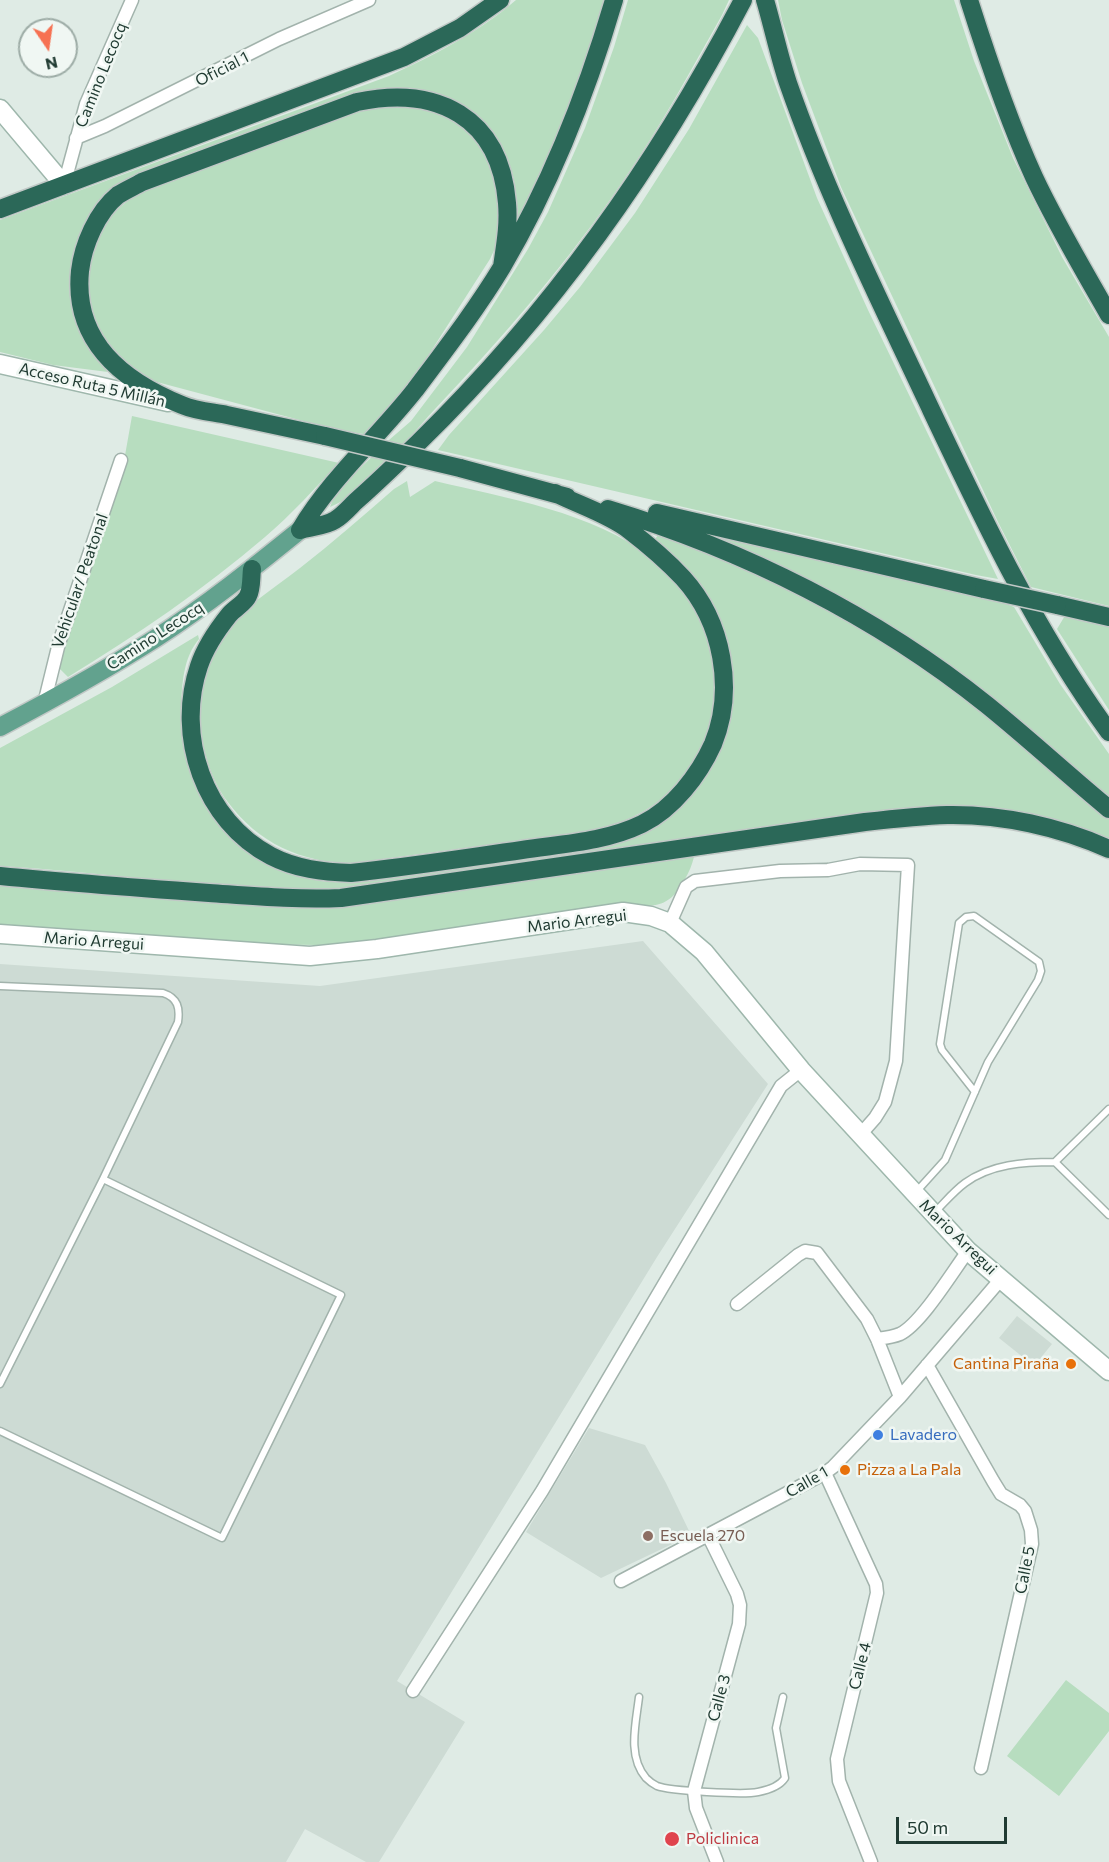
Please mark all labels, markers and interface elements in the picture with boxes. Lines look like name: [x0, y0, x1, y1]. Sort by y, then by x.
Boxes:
north arrow: [18, 18, 78, 78]
street label: Camino Lecocq: [71, 20, 131, 130]
street label: Oficial 1: [192, 47, 252, 91]
text: N: [44, 53, 60, 75]
street label: Acceso Ruta 5 Millán: [17, 359, 167, 411]
street label: Vehicular/ Peatonal: [48, 511, 112, 651]
street label: Camino Lecocq: [103, 598, 207, 674]
street label: Mario Arregui: [526, 905, 628, 937]
street label: Mario Arregui: [43, 928, 145, 954]
street label: Mario Arregui: [915, 1195, 1001, 1279]
place label: Cantina Piraña: [953, 1354, 1059, 1374]
marker: Cantina Piraña: [1064, 1357, 1078, 1371]
place label: Lavadero: [890, 1425, 957, 1445]
marker: Lavadero: [871, 1428, 885, 1442]
place label: Pizza a La Pala: [857, 1460, 961, 1480]
street label: Calle 1: [782, 1462, 832, 1502]
marker: Pizza a La Pala: [838, 1463, 852, 1477]
place label: Escuela 270: [660, 1526, 745, 1546]
marker: Escuela 270: [641, 1529, 655, 1543]
street label: Calle 5: [1011, 1545, 1039, 1595]
street label: Calle 4: [845, 1640, 875, 1692]
street label: Calle 3: [704, 1672, 734, 1724]
scale bar: [899, 1805, 1010, 1843]
text: 50 m: [907, 1816, 948, 1838]
place label: Policlinica: [686, 1829, 759, 1849]
marker: Policlinica: [663, 1830, 681, 1848]

